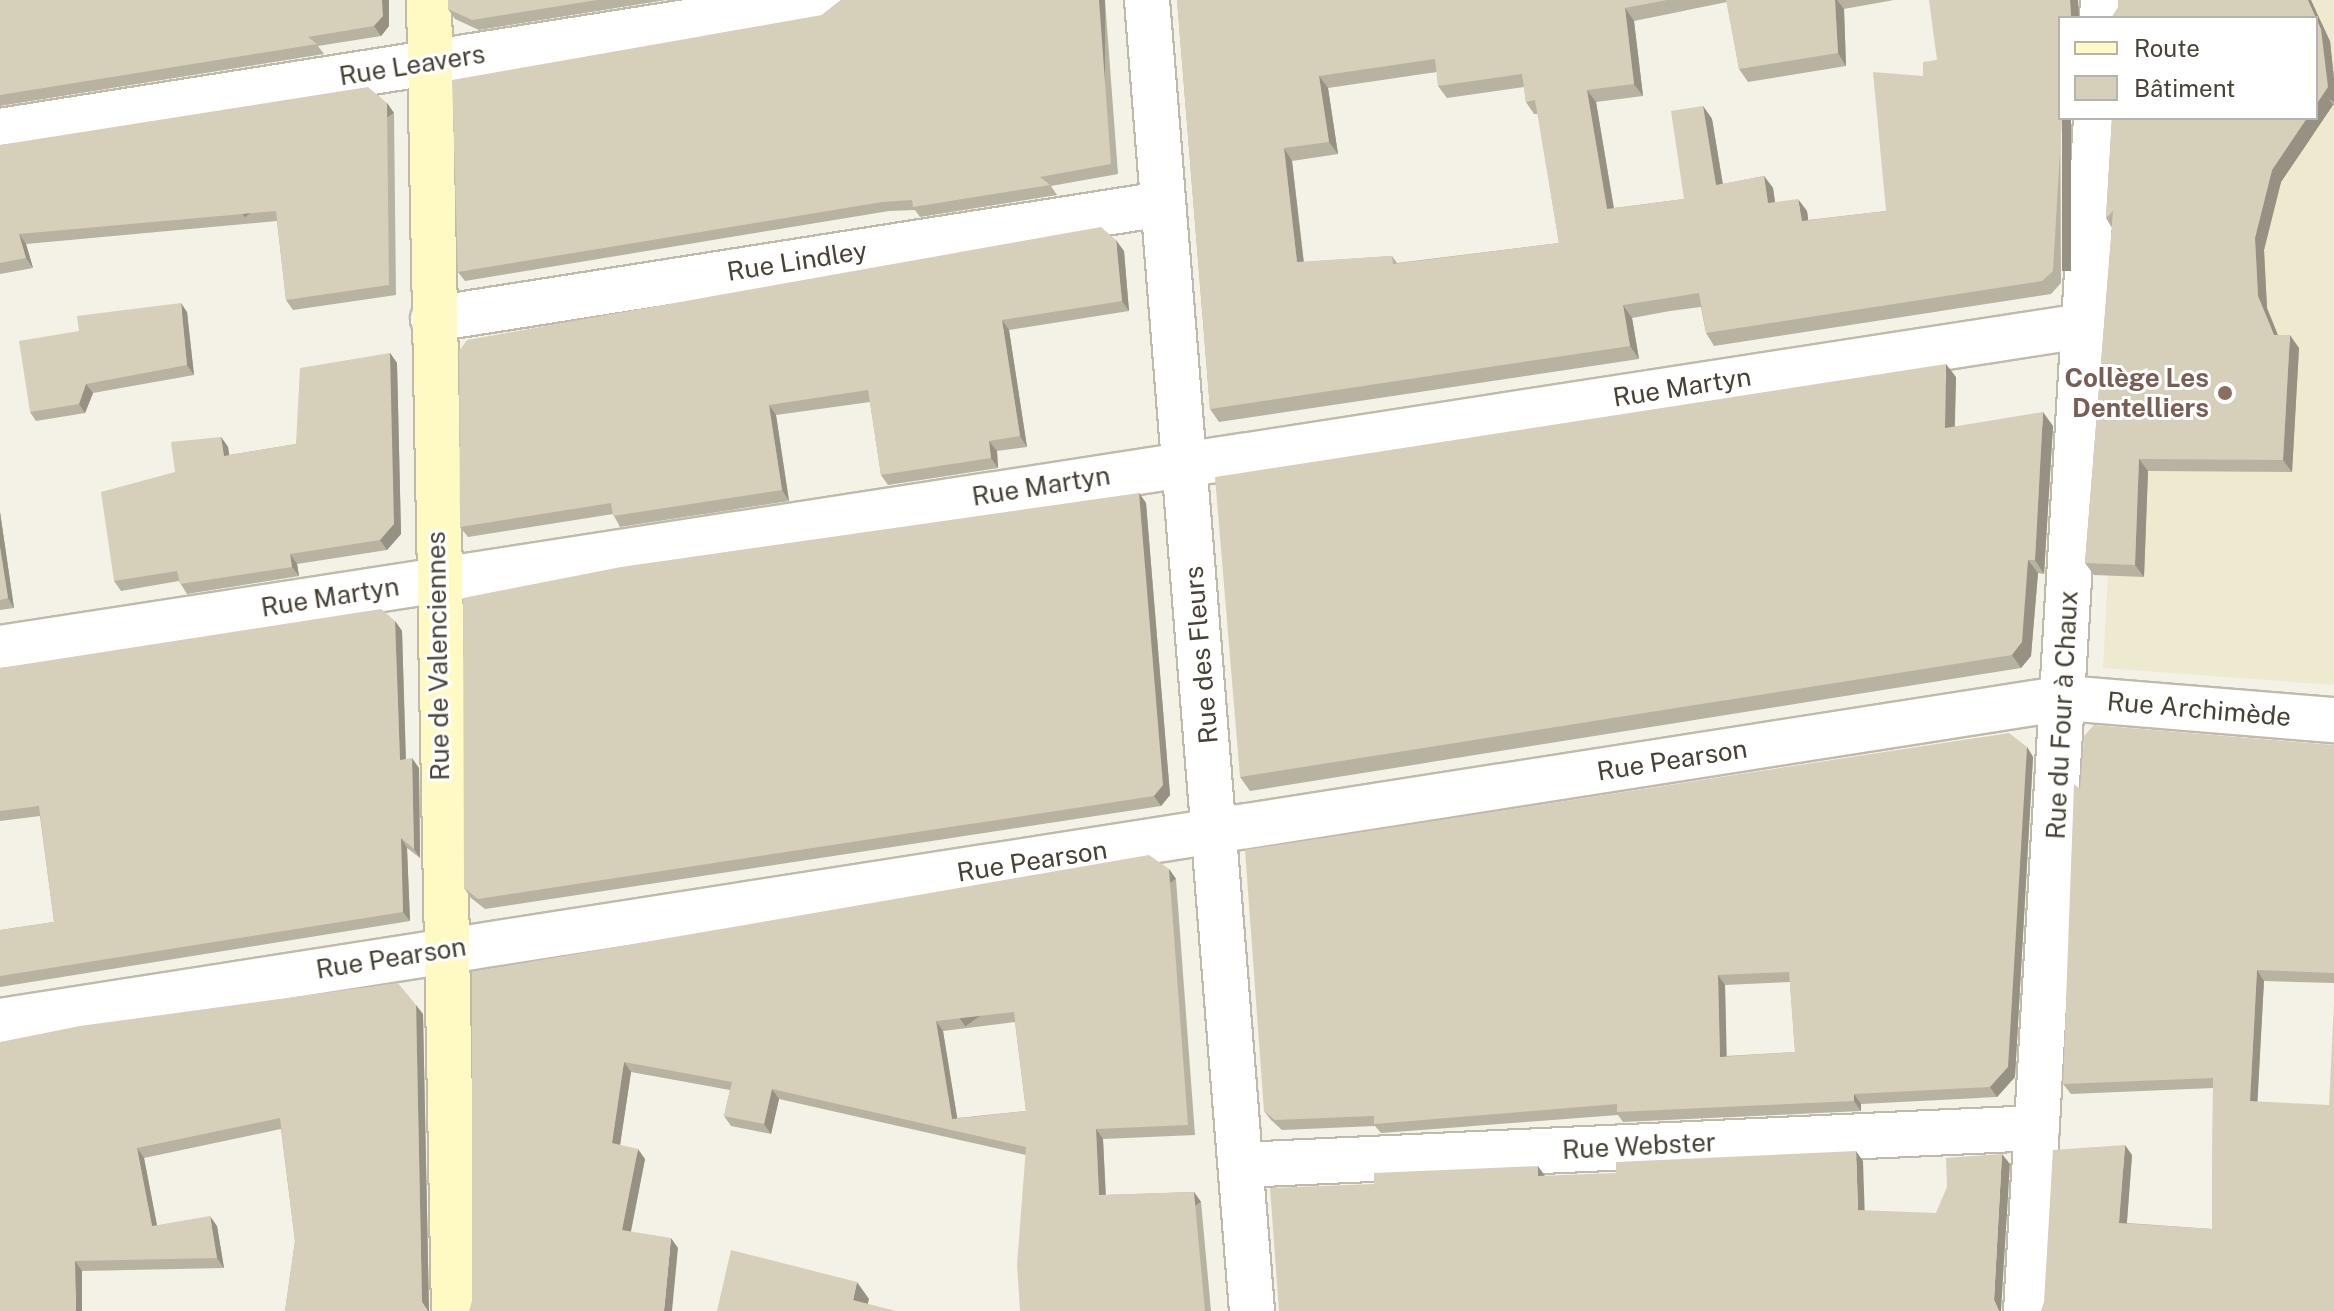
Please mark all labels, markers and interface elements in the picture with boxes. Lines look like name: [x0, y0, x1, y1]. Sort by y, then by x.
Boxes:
legend: [2058, 16, 2318, 120]
text: Route: [2134, 34, 2200, 62]
street label: Rue Leavers: [337, 38, 487, 92]
text: Bâtiment: [2134, 74, 2235, 102]
street label: Rue Lindley: [725, 235, 869, 287]
street label: Rue Martyn: [1611, 361, 1753, 413]
place label: Collège Les Dentelliers: [2064, 362, 2209, 424]
marker: Collège Les Dentelliers: [2216, 384, 2234, 402]
street label: Rue Martyn: [970, 460, 1112, 512]
street label: Rue de Valenciennes: [420, 530, 456, 782]
street label: Rue des Fleurs: [1178, 564, 1224, 746]
street label: Rue Martyn: [259, 571, 401, 623]
street label: Rue du Four à Chaux: [2040, 590, 2084, 840]
street label: Rue Archimède: [2106, 685, 2292, 733]
street label: Rue Pearson: [1595, 733, 1749, 787]
street label: Rue Pearson: [955, 834, 1109, 888]
street label: Rue Pearson: [314, 931, 468, 985]
street label: Rue Webster: [1561, 1126, 1717, 1166]

